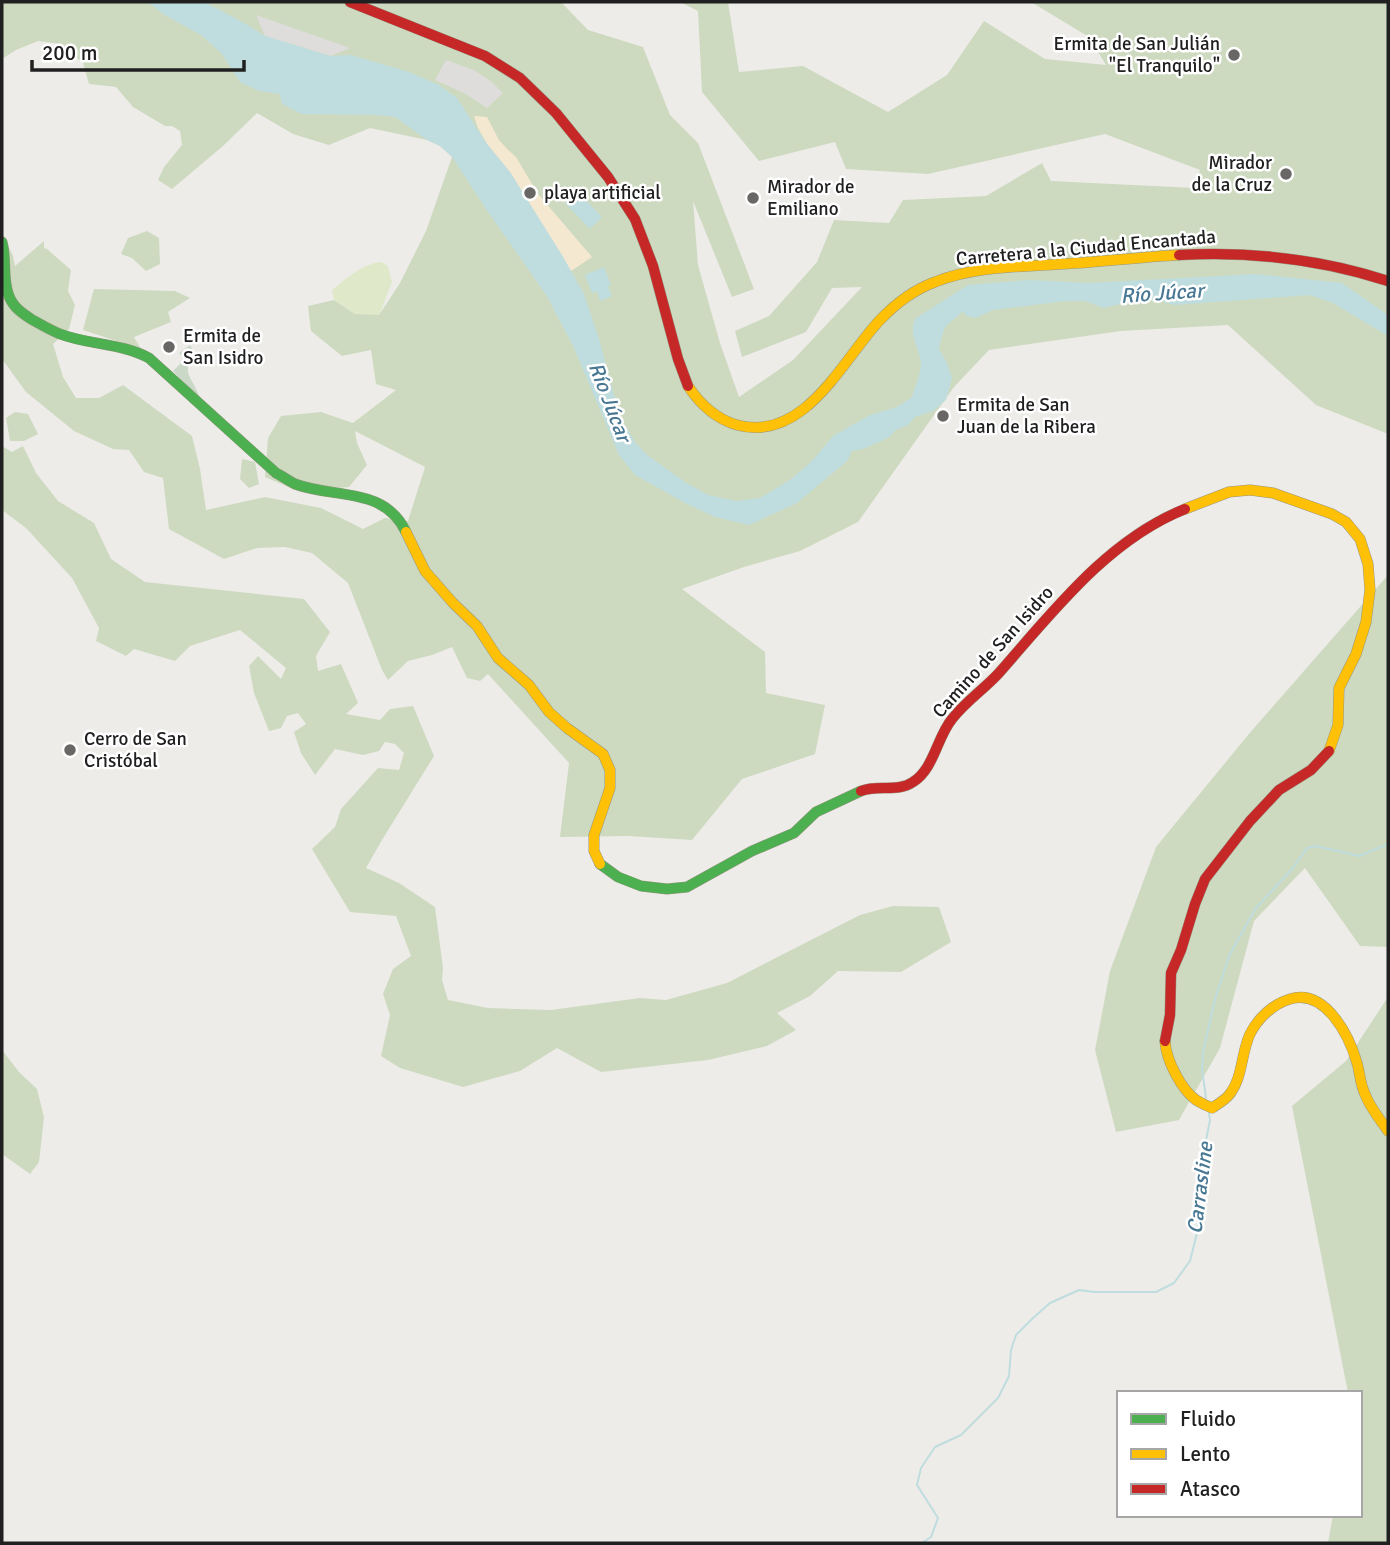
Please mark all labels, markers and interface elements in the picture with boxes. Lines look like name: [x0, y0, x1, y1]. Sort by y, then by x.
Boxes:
scale bar: [32, 28, 243, 72]
place label: Ermita de San Julián "El Tranquilo": [1054, 32, 1220, 78]
text: 200 m: [42, 40, 97, 66]
marker: Ermita de San Julián "El Tranquilo": [1226, 47, 1242, 63]
place label: Mirador de la Cruz: [1191, 151, 1272, 197]
marker: Mirador de la Cruz: [1278, 166, 1294, 182]
place label: Mirador de Emiliano: [767, 175, 855, 221]
place label: playa artificial: [544, 181, 661, 205]
marker: playa artificial: [522, 185, 538, 201]
marker: Mirador de Emiliano: [745, 190, 761, 206]
street label: Carretera a la Ciudad Encantada: [955, 225, 1217, 271]
water label: Río Júcar: [1120, 277, 1208, 309]
place label: Ermita de San Isidro: [183, 324, 264, 370]
marker: Ermita de San Isidro: [161, 339, 177, 355]
water label: Río Júcar: [583, 359, 638, 448]
place label: Ermita de San Juan de la Ribera: [957, 393, 1096, 439]
marker: Ermita de San Juan de la Ribera: [935, 408, 951, 424]
street label: Camino de San Isidro: [927, 581, 1059, 723]
place label: Cerro de San Cristóbal: [84, 727, 187, 773]
marker: Cerro de San Cristóbal: [62, 742, 78, 758]
water label: Carrasline: [1181, 1139, 1219, 1235]
legend: [1117, 1391, 1362, 1517]
text: Fluido: [1180, 1406, 1236, 1432]
text: Lento: [1180, 1441, 1230, 1467]
text: Atasco: [1180, 1476, 1240, 1502]

